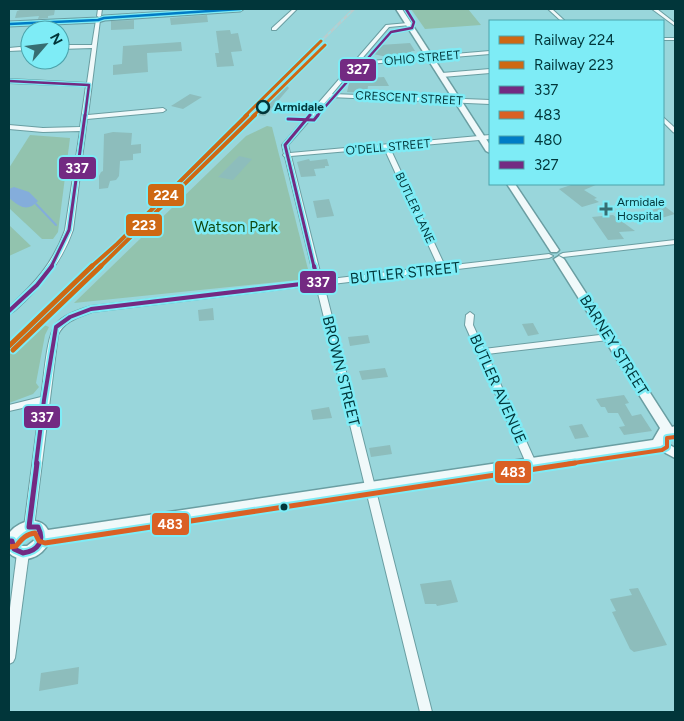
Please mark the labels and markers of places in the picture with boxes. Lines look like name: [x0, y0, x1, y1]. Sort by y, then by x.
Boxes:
marker: Armidale: [256, 100, 270, 114]
place label: Armidale: [274, 100, 324, 114]
place label: Armidale Hospital: [617, 195, 665, 223]
marker: Armidale Hospital: [599, 202, 613, 216]
unlabelled marker: [279, 502, 289, 512]

